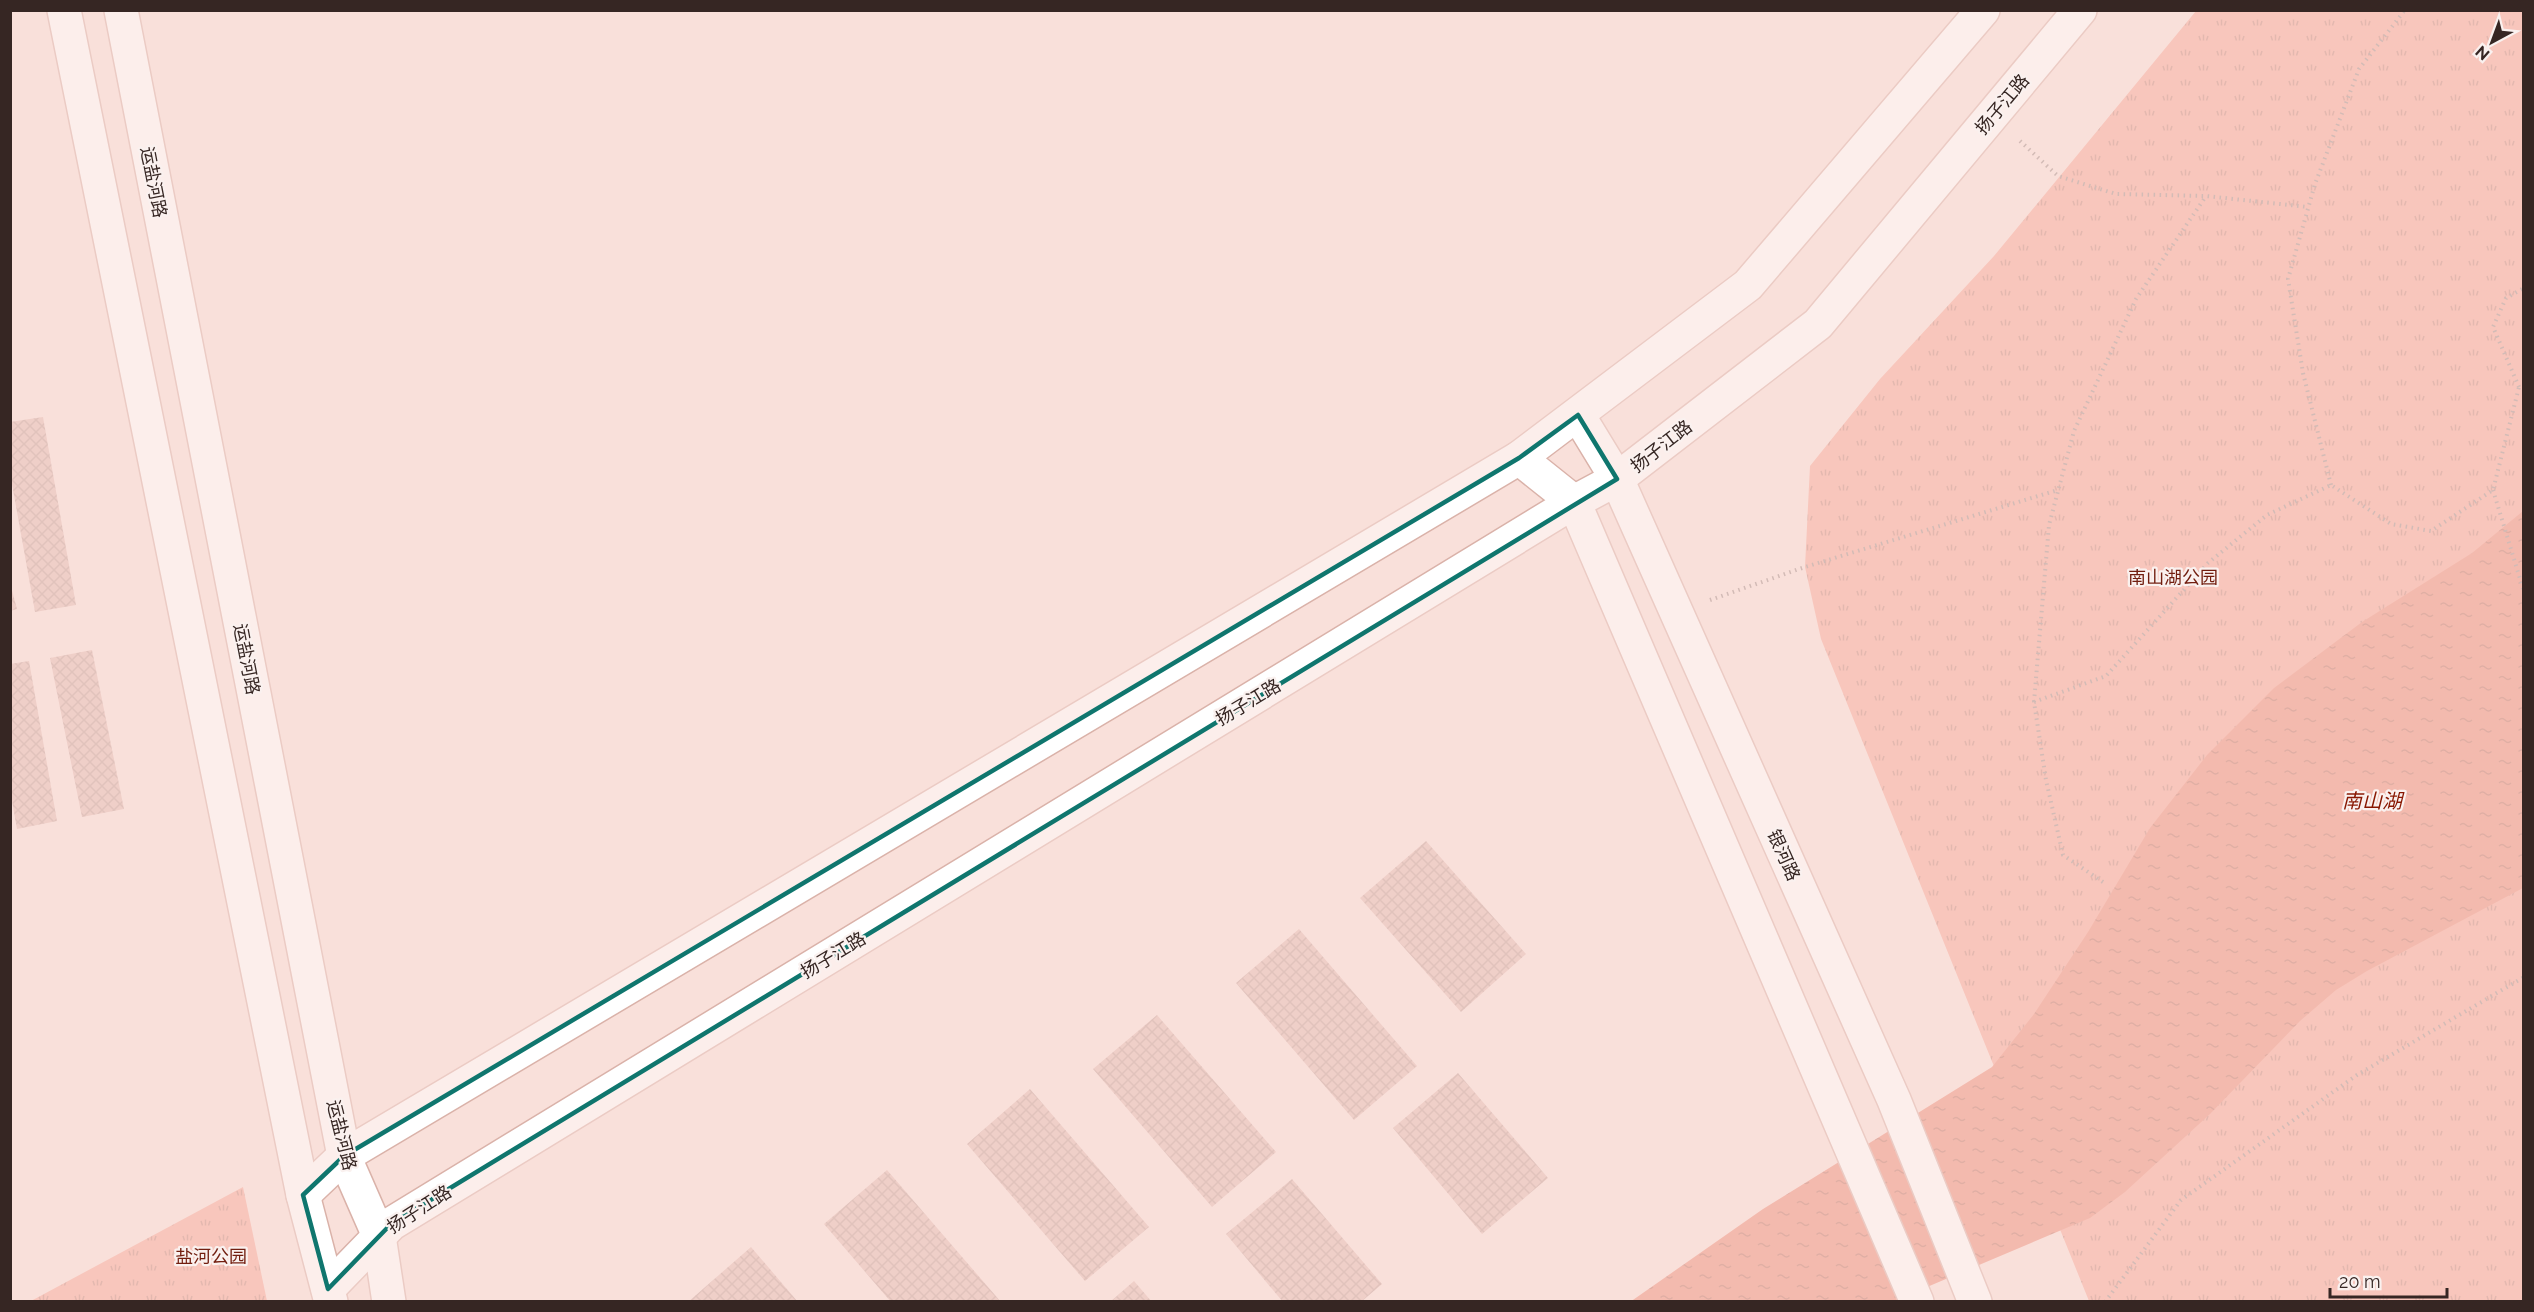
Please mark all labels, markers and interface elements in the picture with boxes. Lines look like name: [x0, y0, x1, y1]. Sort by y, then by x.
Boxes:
north arrow: [2462, 12, 2522, 72]
text: N: [2472, 42, 2493, 64]
street label: 扬子江路: [1971, 70, 2033, 138]
street label: 运盐河路: [137, 145, 171, 219]
street label: 扬子江路: [1626, 416, 1696, 476]
park label: 南山湖公园: [2128, 567, 2218, 588]
street label: 运盐河路: [230, 622, 264, 696]
street label: 扬子江路: [1212, 674, 1284, 730]
water label: 南山湖: [2342, 789, 2405, 813]
street label: 银河路: [1763, 826, 1805, 884]
street label: 扬子江路: [797, 927, 869, 983]
street label: 运盐河路: [323, 1098, 361, 1172]
street label: 扬子江路: [383, 1181, 455, 1237]
park label: 盐河公园: [175, 1246, 247, 1267]
scale bar: [2330, 1261, 2447, 1299]
text: 20 m: [2339, 1271, 2381, 1292]

